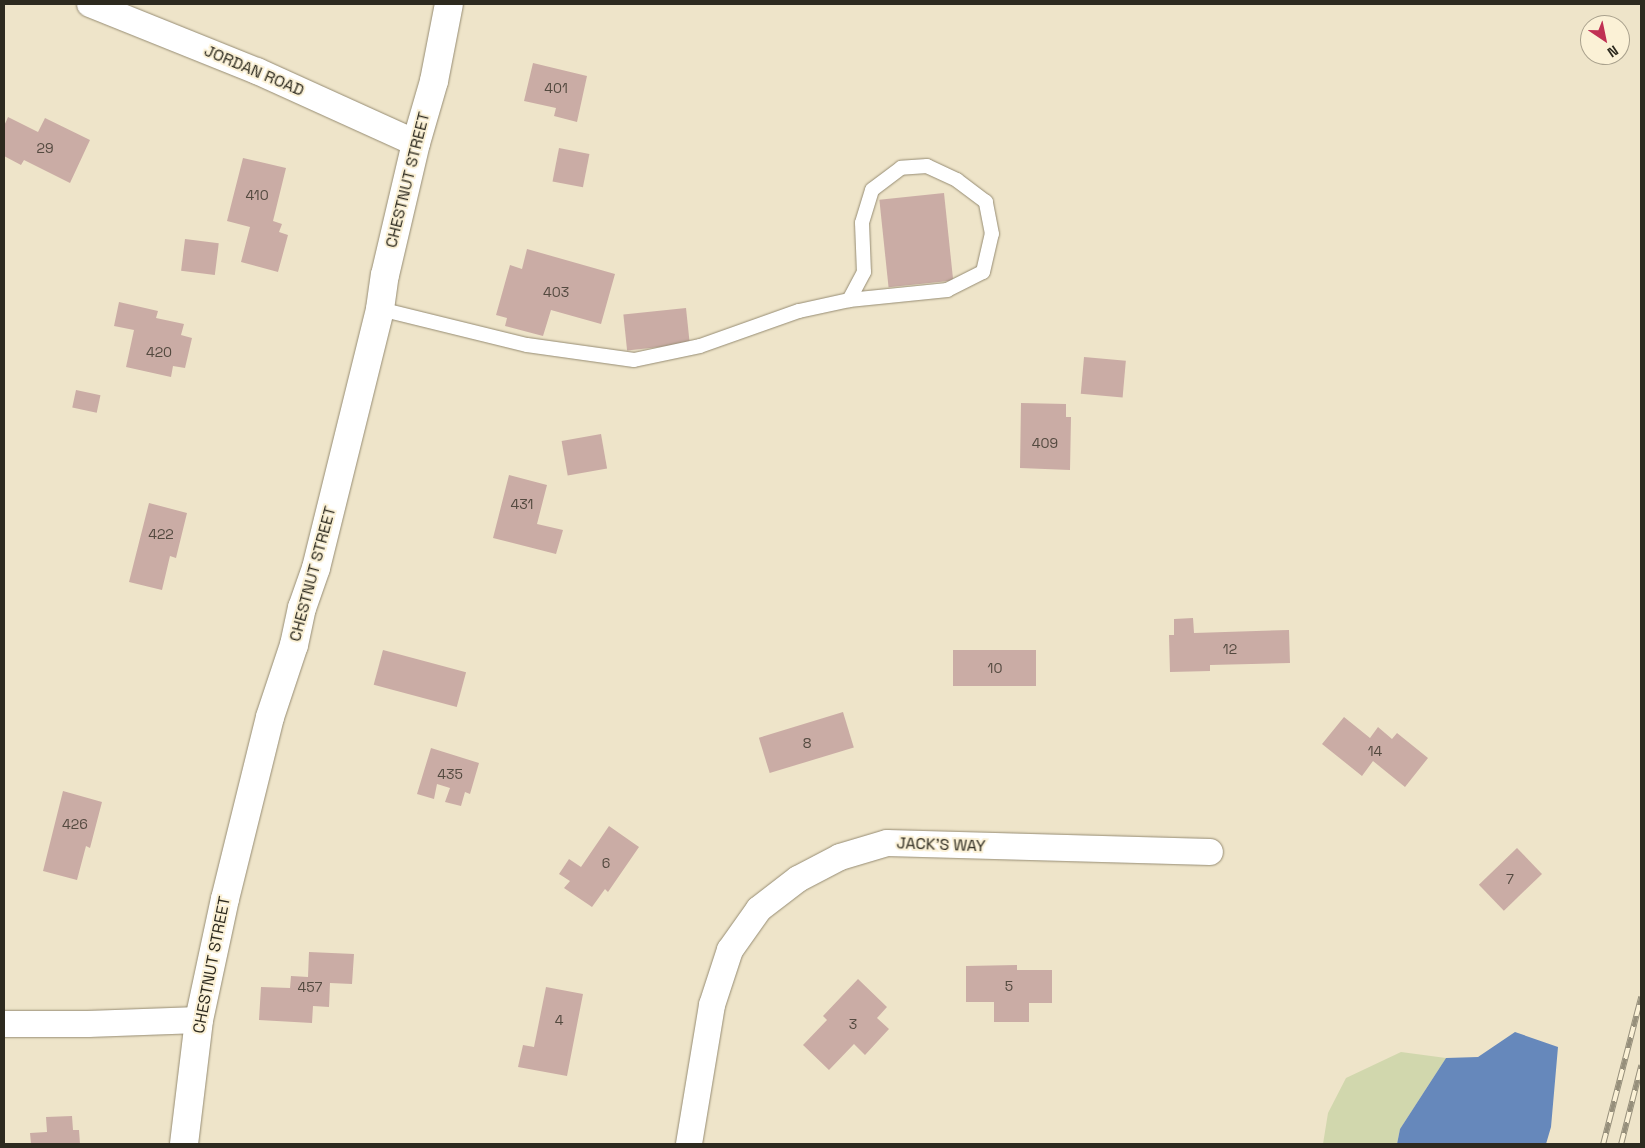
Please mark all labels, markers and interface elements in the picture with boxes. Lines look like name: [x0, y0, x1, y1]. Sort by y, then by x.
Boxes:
north arrow: [1580, 15, 1630, 65]
street label: JORDAN ROAD: [201, 41, 307, 101]
text: N: [1604, 42, 1622, 62]
house number: 401: [544, 80, 568, 96]
street label: CHESTNUT STREET: [382, 110, 434, 250]
house number: 29: [37, 140, 53, 156]
house number: 410: [245, 187, 269, 203]
house number: 403: [543, 284, 569, 300]
house number: 420: [146, 344, 172, 360]
house number: 409: [1032, 435, 1058, 451]
house number: 431: [511, 496, 533, 512]
street label: CHESTNUT STREET: [286, 504, 340, 644]
house number: 422: [148, 526, 174, 542]
house number: 12: [1223, 641, 1237, 657]
house number: 10: [988, 660, 1002, 676]
house number: 8: [803, 735, 811, 751]
house number: 14: [1368, 743, 1382, 759]
house number: 435: [437, 766, 463, 782]
house number: 426: [62, 816, 88, 832]
street label: JACK'S WAY: [896, 834, 986, 856]
house number: 6: [602, 855, 610, 871]
house number: 7: [1506, 871, 1514, 887]
street label: CHESTNUT STREET: [189, 895, 235, 1035]
house number: 5: [1005, 978, 1013, 994]
house number: 457: [298, 979, 322, 995]
house number: 4: [555, 1012, 563, 1028]
house number: 3: [849, 1016, 857, 1032]

